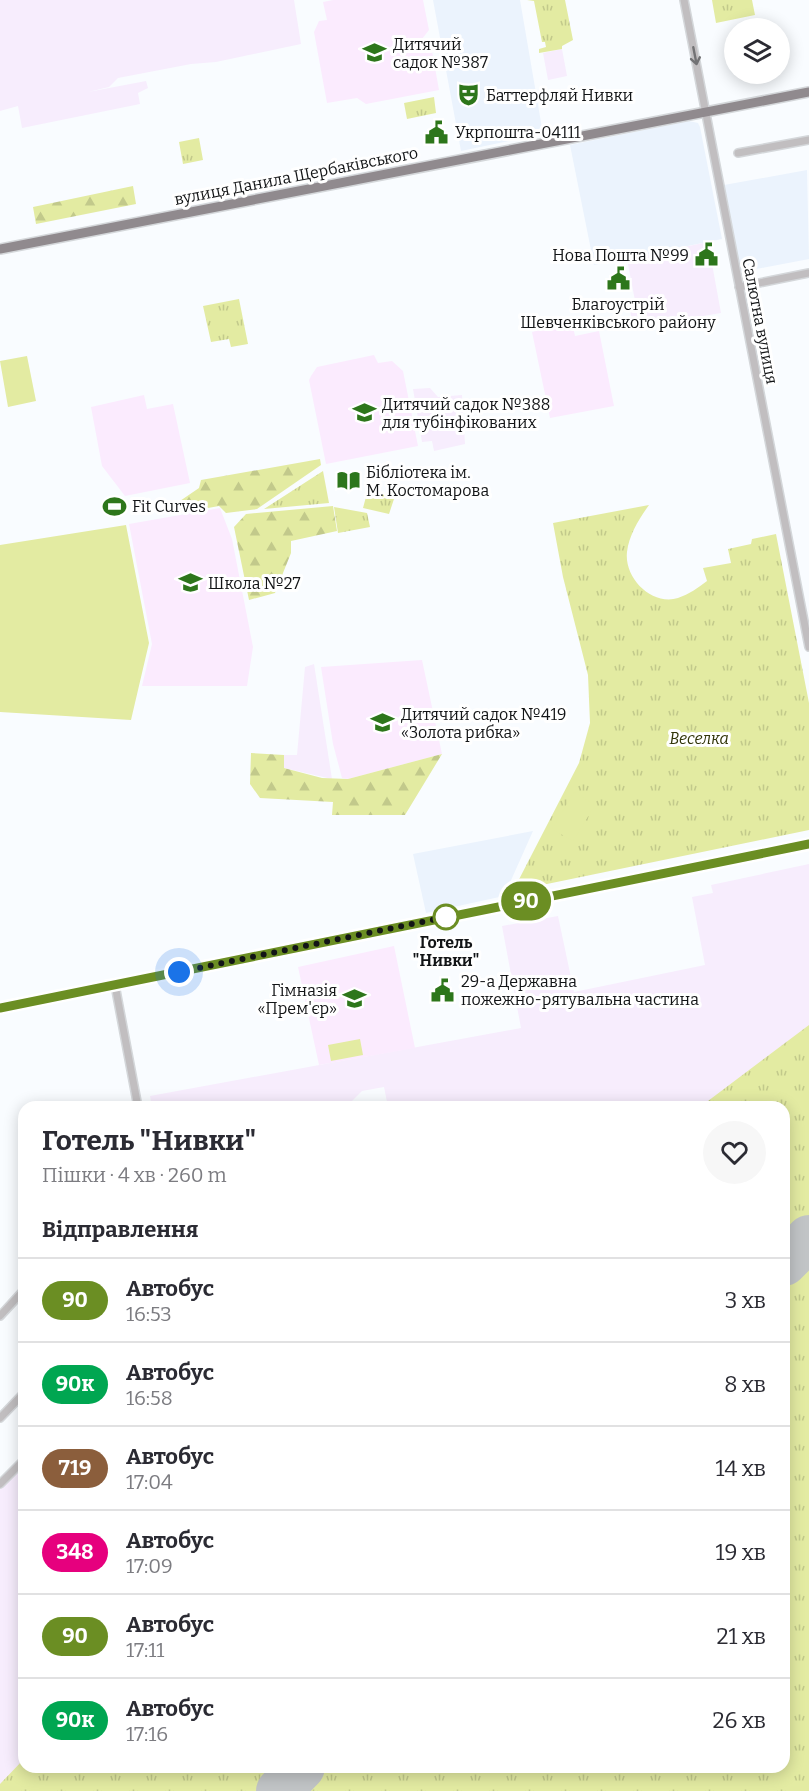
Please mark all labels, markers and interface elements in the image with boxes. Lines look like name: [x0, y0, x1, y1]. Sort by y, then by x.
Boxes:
map controls: [724, 18, 790, 84]
button: layers: [724, 18, 790, 84]
place label: Дитячий садок №387: [393, 35, 488, 72]
school or university icon: Дитячий садок №387: [362, 40, 388, 66]
one-way arrow: [689, 45, 700, 65]
theatre icon: Баттерфляй Нивки: [455, 82, 481, 108]
place label: Баттерфляй Нивки: [486, 86, 633, 105]
public building icon: Укрпошта-04111: [424, 119, 450, 145]
place label: Укрпошта-04111: [455, 123, 581, 142]
street label: вулиця Данила Щербаківського: [173, 143, 419, 209]
public building icon: Нова Пошта №99: [694, 242, 720, 268]
place label: Нова Пошта №99: [552, 246, 689, 265]
street label: Салютна вулиця: [738, 256, 782, 386]
public building icon: Благоустрій Шевченківського району: [605, 266, 631, 292]
place label: Благоустрій Шевченківського району: [520, 295, 716, 332]
place label: Дитячий садок №388 для тубінфікованих: [382, 395, 550, 432]
school or university icon: Дитячий садок №388 для тубінфікованих: [351, 400, 377, 426]
place label: Бібліотека ім. М. Костомарова: [366, 463, 489, 500]
library icon: Бібліотека ім. М. Костомарова: [335, 468, 361, 494]
sports icon: Fit Curves: [101, 493, 127, 519]
place label: Fit Curves: [132, 497, 206, 516]
school or university icon: Школа №27: [177, 570, 203, 596]
place label: Школа №27: [208, 574, 300, 593]
place label: Дитячий садок №419 «Золота рибка»: [401, 705, 566, 742]
school or university icon: Дитячий садок №419 «Золота рибка»: [370, 710, 396, 736]
park label: Веселка: [669, 729, 729, 748]
line badge: 90: [499, 882, 553, 920]
text: 90: [513, 888, 539, 914]
marker: Готель "Нивки": [433, 904, 459, 930]
place label: Готель "Нивки": [413, 933, 479, 970]
your location: [164, 957, 194, 987]
place label: 29-а Державна пожежно-рятувальна частина: [461, 972, 699, 1009]
public building icon: 29-а Державна пожежно-рятувальна частина: [430, 977, 456, 1003]
place label: Гімназія «Прем'єр»: [257, 981, 337, 1018]
school or university icon: Гімназія «Прем'єр»: [342, 986, 368, 1012]
button: heart: [703, 1121, 766, 1184]
text: Готель "Нивки": [42, 1124, 256, 1157]
text: Пішки · 4 хв · 260 m: [42, 1163, 227, 1187]
text: Відправлення: [42, 1216, 199, 1243]
text: Автобус: [126, 1275, 214, 1302]
text: 90: [62, 1287, 88, 1313]
text: 3 хв: [725, 1287, 766, 1314]
text: 16:53: [126, 1302, 172, 1326]
text: Автобус: [126, 1359, 214, 1386]
text: 90к: [56, 1371, 94, 1397]
text: 8 хв: [724, 1371, 766, 1398]
text: 16:58: [126, 1386, 173, 1410]
text: Автобус: [126, 1443, 214, 1470]
text: 719: [58, 1455, 92, 1481]
text: 14 хв: [716, 1455, 766, 1482]
text: 17:04: [126, 1470, 173, 1494]
text: Автобус: [126, 1527, 214, 1554]
text: 348: [56, 1539, 94, 1565]
text: 19 хв: [716, 1539, 766, 1566]
text: 17:09: [126, 1554, 173, 1578]
text: Автобус: [126, 1611, 214, 1638]
text: 90: [62, 1623, 88, 1649]
text: 21 хв: [716, 1623, 766, 1650]
text: 17:11: [126, 1638, 164, 1662]
text: Автобус: [126, 1695, 214, 1722]
text: 90к: [56, 1707, 94, 1733]
text: 26 хв: [712, 1707, 766, 1734]
text: 17:16: [126, 1722, 168, 1746]

